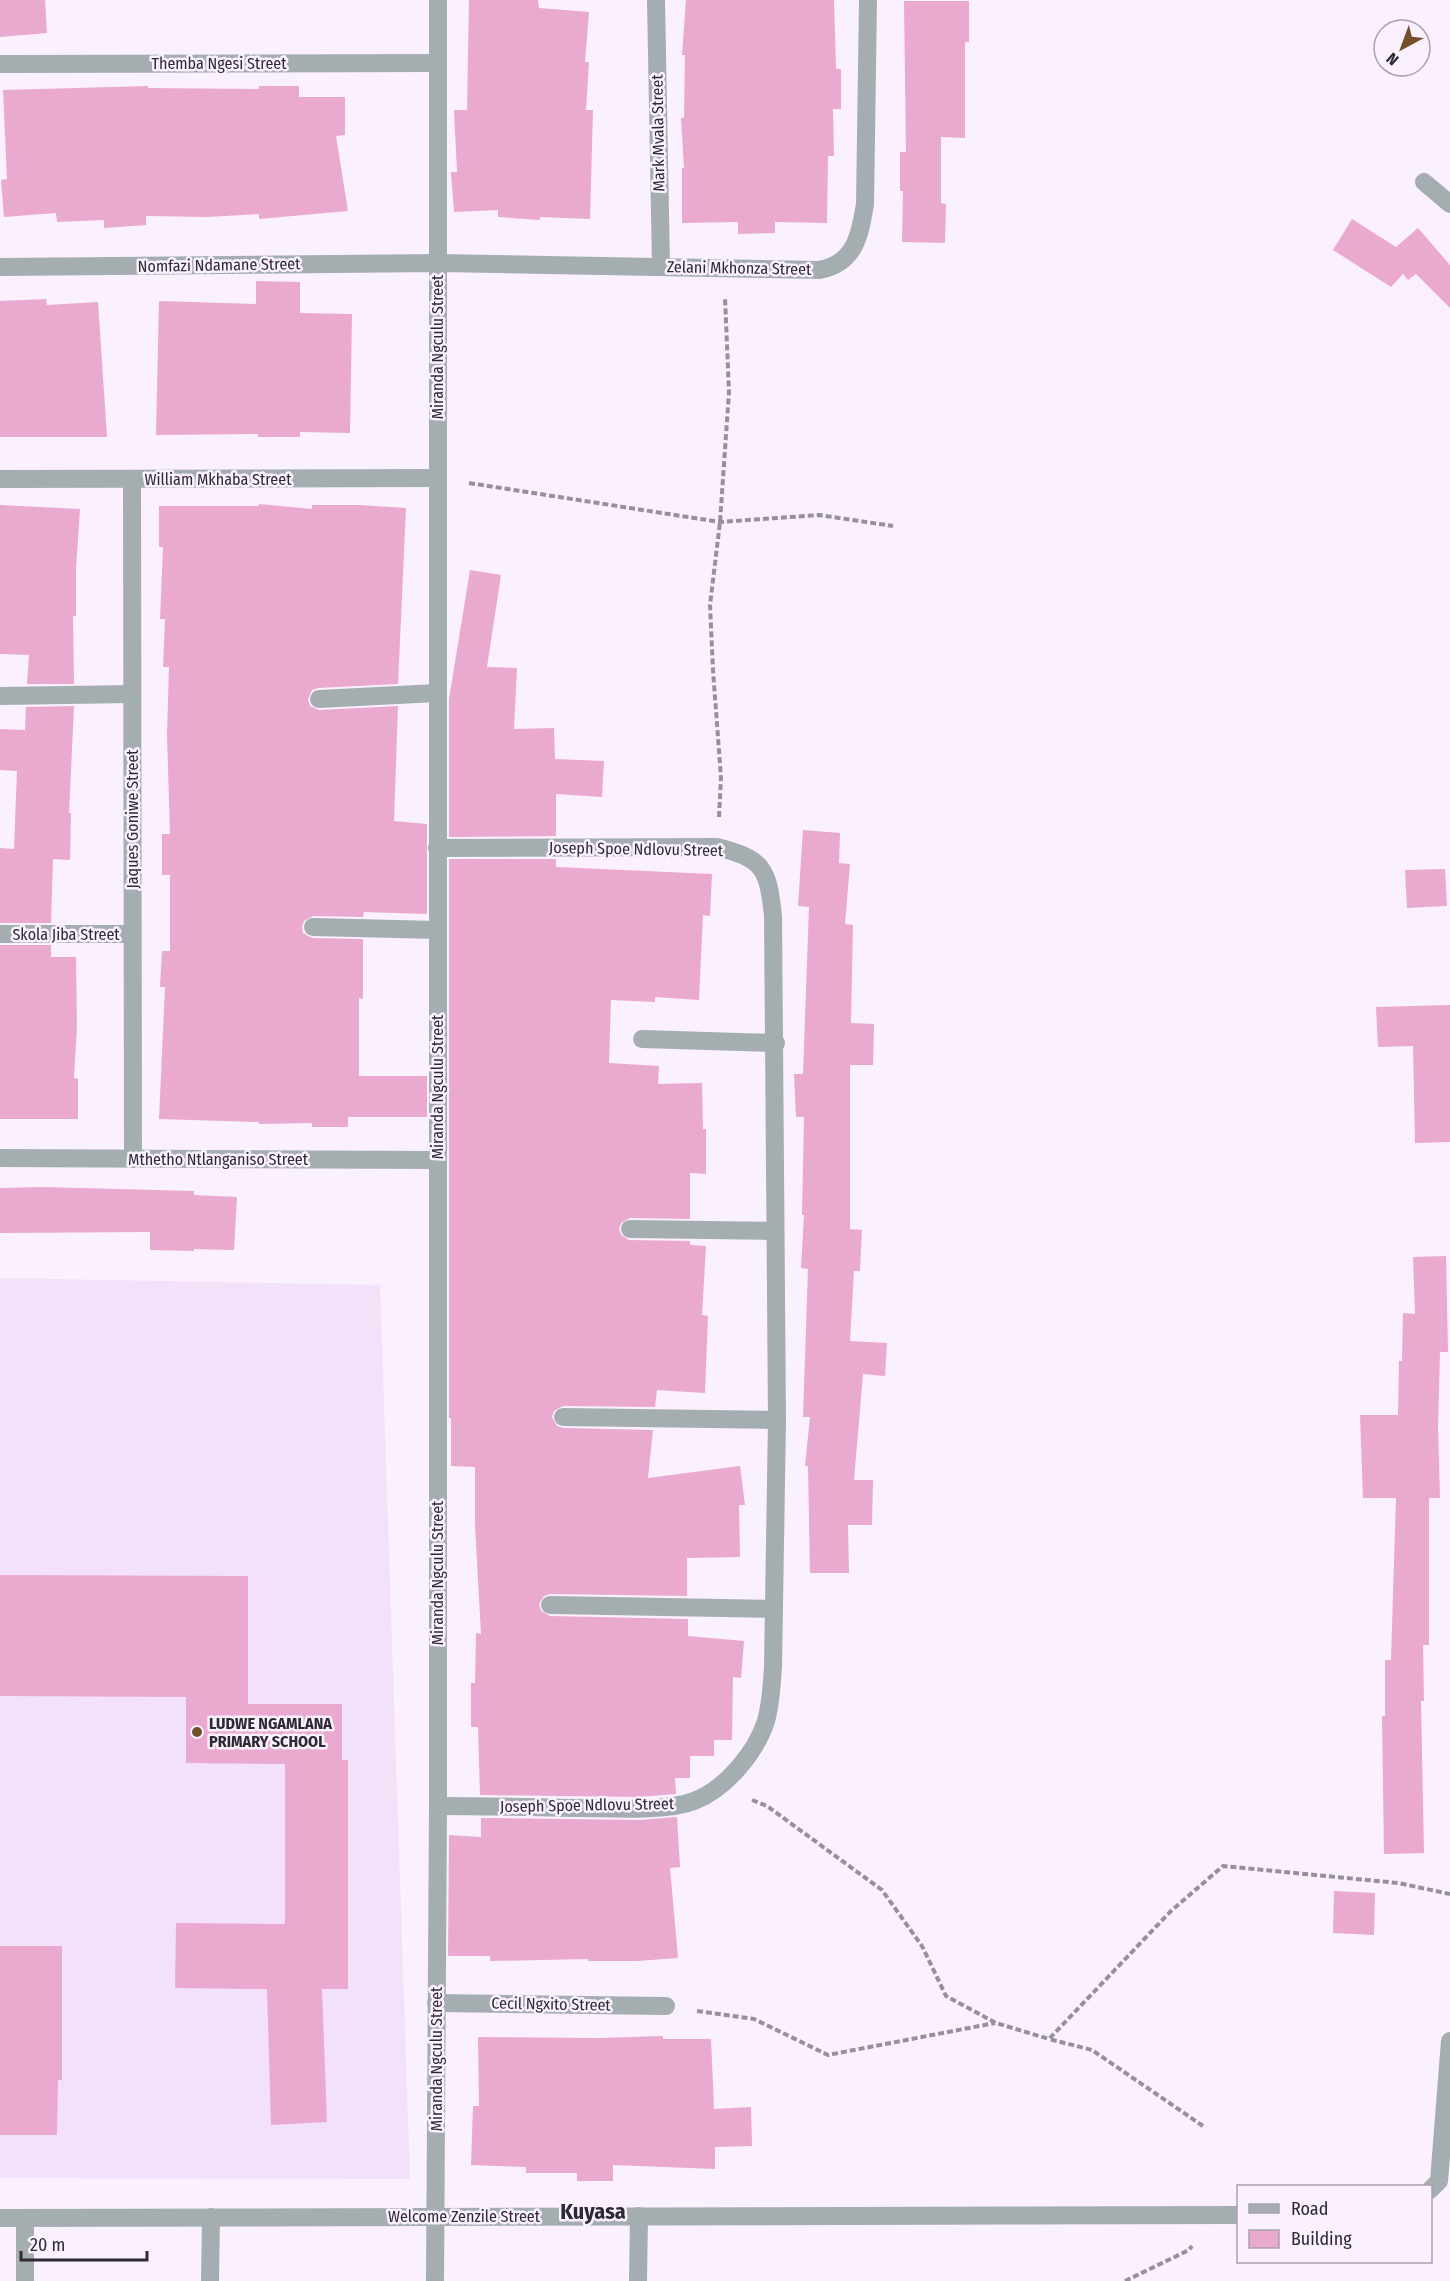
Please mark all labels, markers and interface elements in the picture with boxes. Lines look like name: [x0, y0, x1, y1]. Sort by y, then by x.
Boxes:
north arrow: [1372, 18, 1432, 78]
text: N: [1383, 49, 1402, 69]
street label: Themba Ngesi Street: [152, 54, 287, 73]
street label: Mark Mvala Street: [647, 74, 669, 192]
street label: Nomfazi Ndamane Street: [138, 254, 301, 276]
street label: Zelani Mkhonza Street: [667, 257, 812, 279]
street label: Miranda Ngculu Street: [428, 274, 447, 419]
street label: William Mkhaba Street: [145, 470, 292, 489]
street label: Jaques Goniwe Street: [123, 749, 142, 889]
street label: Joseph Spoe Ndlovu Street: [549, 838, 724, 860]
street label: Skola Jiba Street: [12, 925, 120, 944]
street label: Miranda Ngculu Street: [428, 1014, 447, 1159]
street label: Mthetho Ntlanganiso Street: [128, 1150, 309, 1169]
street label: Miranda Ngculu Street: [428, 1500, 447, 1645]
place label: LUDWE NGAMLANA PRIMARY SCHOOL: [209, 1714, 332, 1751]
marker: LUDWE NGAMLANA PRIMARY SCHOOL: [190, 1725, 204, 1739]
street label: Joseph Spoe Ndlovu Street: [500, 1794, 675, 1816]
street label: Miranda Ngculu Street: [427, 1986, 446, 2131]
street label: Cecil Ngxito Street: [491, 1993, 612, 2015]
legend: [1237, 2185, 1432, 2263]
district label: Kuyasa: [560, 2198, 626, 2225]
text: Road: [1291, 2198, 1328, 2220]
street label: Welcome Zenzile Street: [388, 2207, 541, 2226]
scale bar: [21, 2224, 147, 2262]
text: Building: [1291, 2228, 1352, 2250]
text: 20 m: [30, 2234, 65, 2256]

